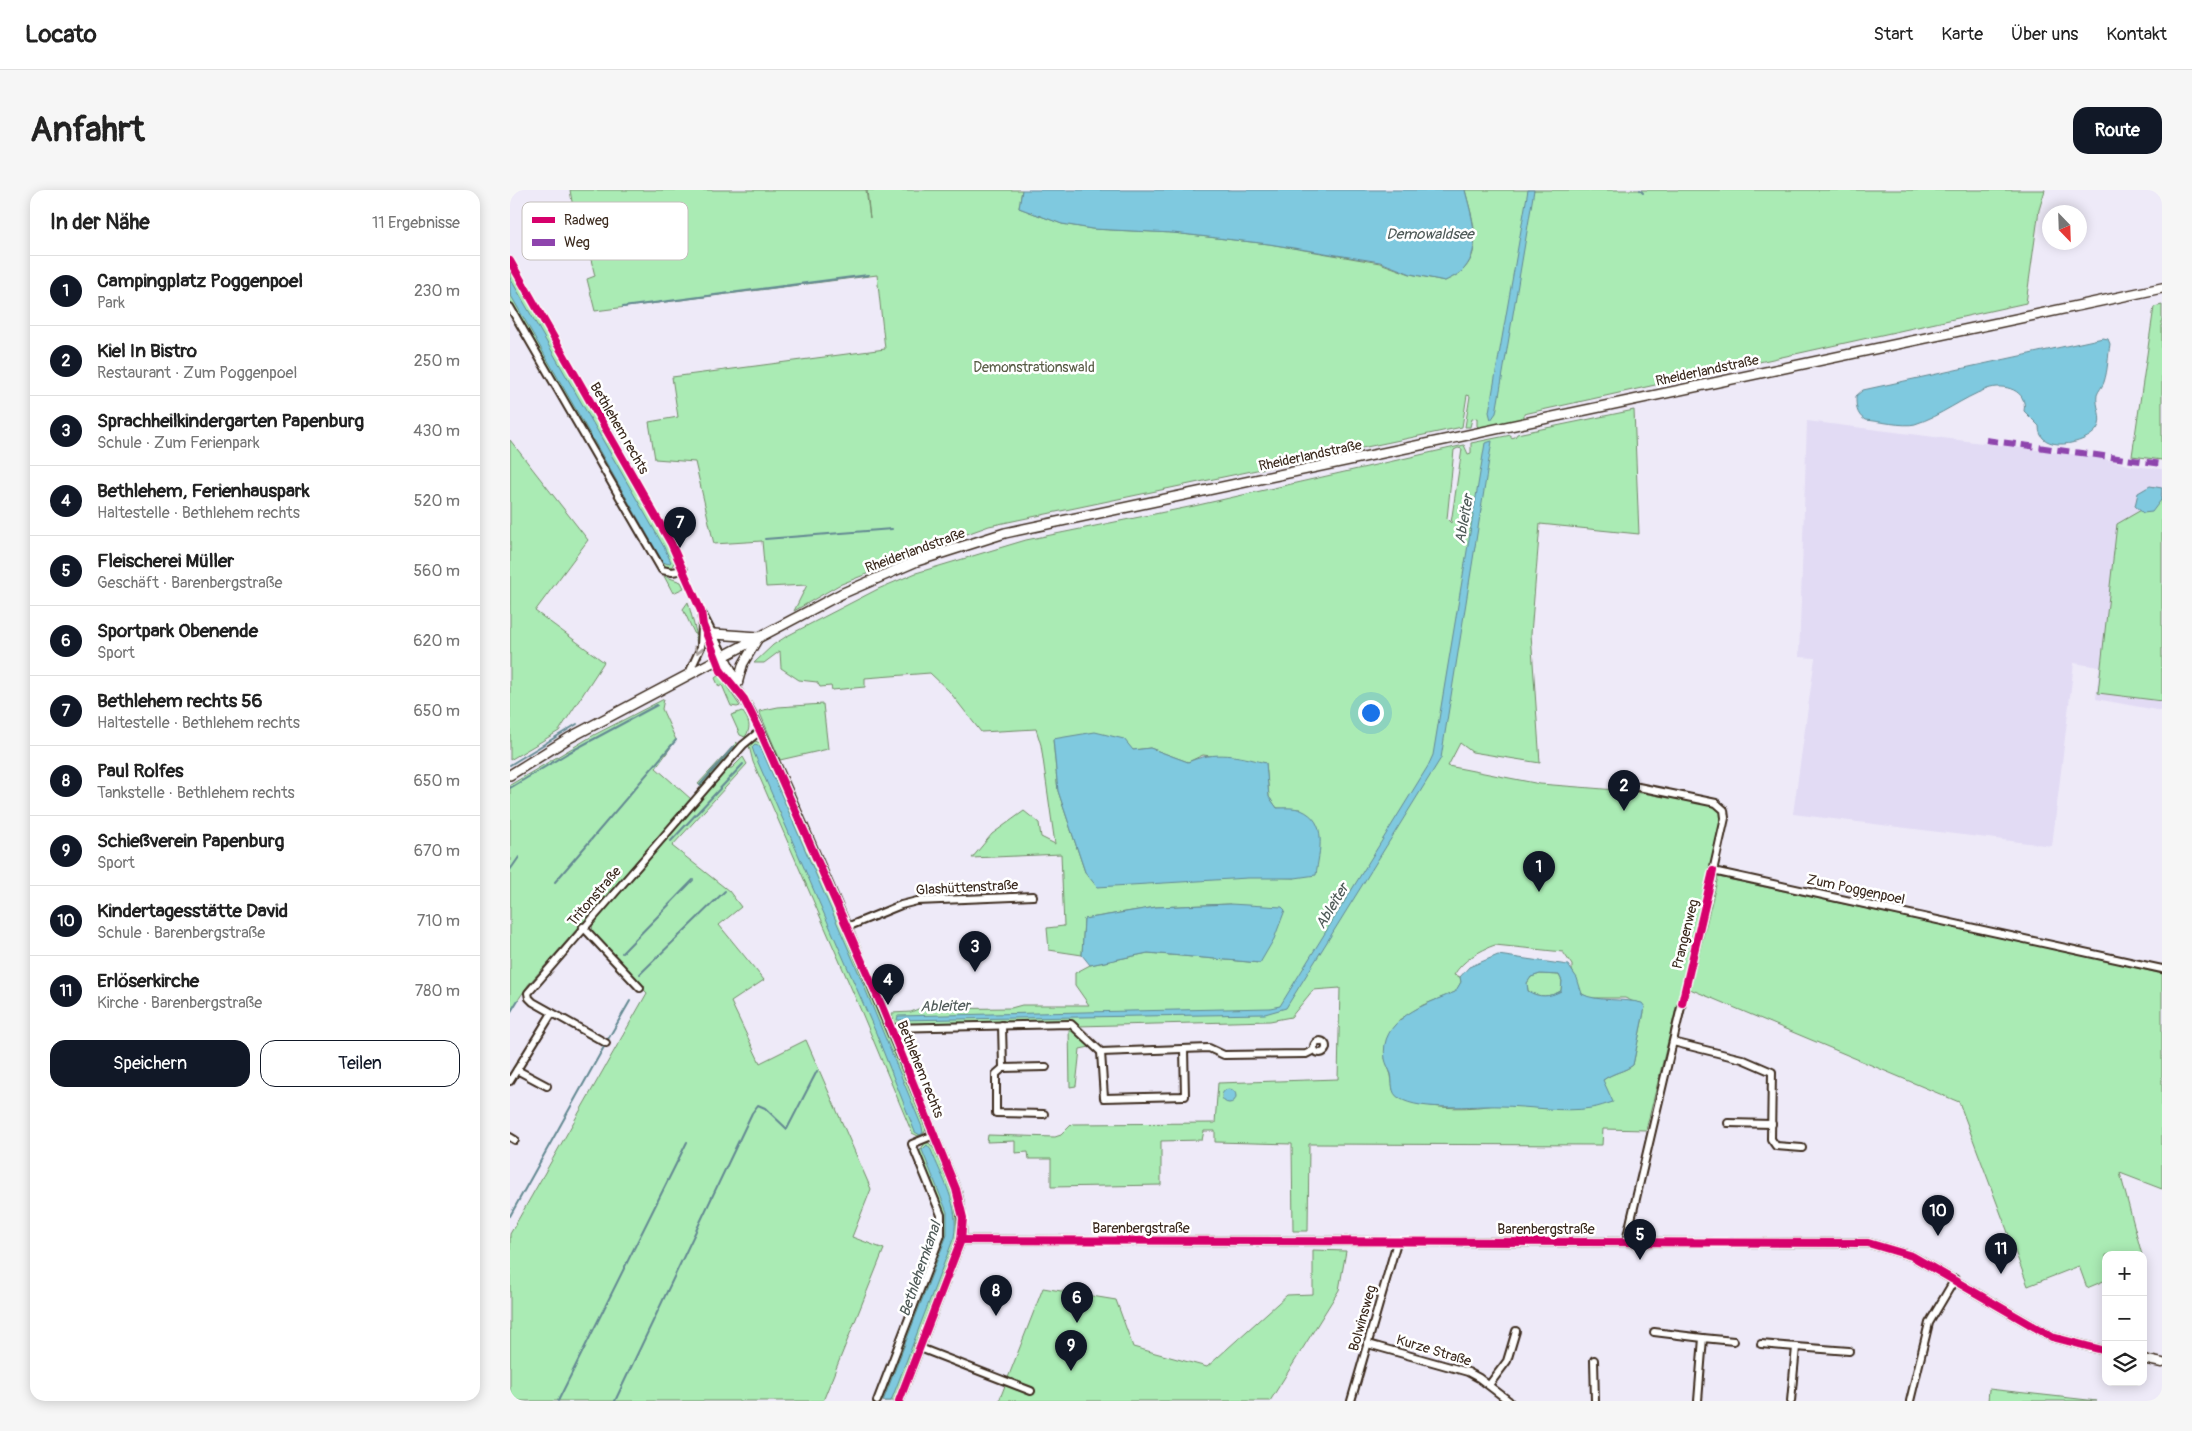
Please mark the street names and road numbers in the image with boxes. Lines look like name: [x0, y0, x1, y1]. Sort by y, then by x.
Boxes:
street label: Rheiderlandstraße: [1654, 351, 1760, 390]
street label: Bethlehem rechts: [586, 379, 653, 478]
street label: Rheiderlandstraße: [1257, 436, 1363, 475]
street label: Rheiderlandstraße: [863, 524, 968, 576]
street label: Tritonstraße: [564, 863, 625, 930]
street label: Zum Poggenpoel: [1805, 871, 1907, 908]
street label: Glashüttenstraße: [915, 876, 1019, 899]
street label: Prangenweg: [1669, 897, 1702, 971]
street label: Bethlehem rechts: [893, 1018, 948, 1121]
street label: Barenbergstraße: [1092, 1220, 1190, 1237]
street label: Barenbergstraße: [1497, 1221, 1595, 1238]
street label: Bolwinsweg: [1345, 1283, 1380, 1353]
street label: Kurze Straße: [1394, 1331, 1474, 1370]

